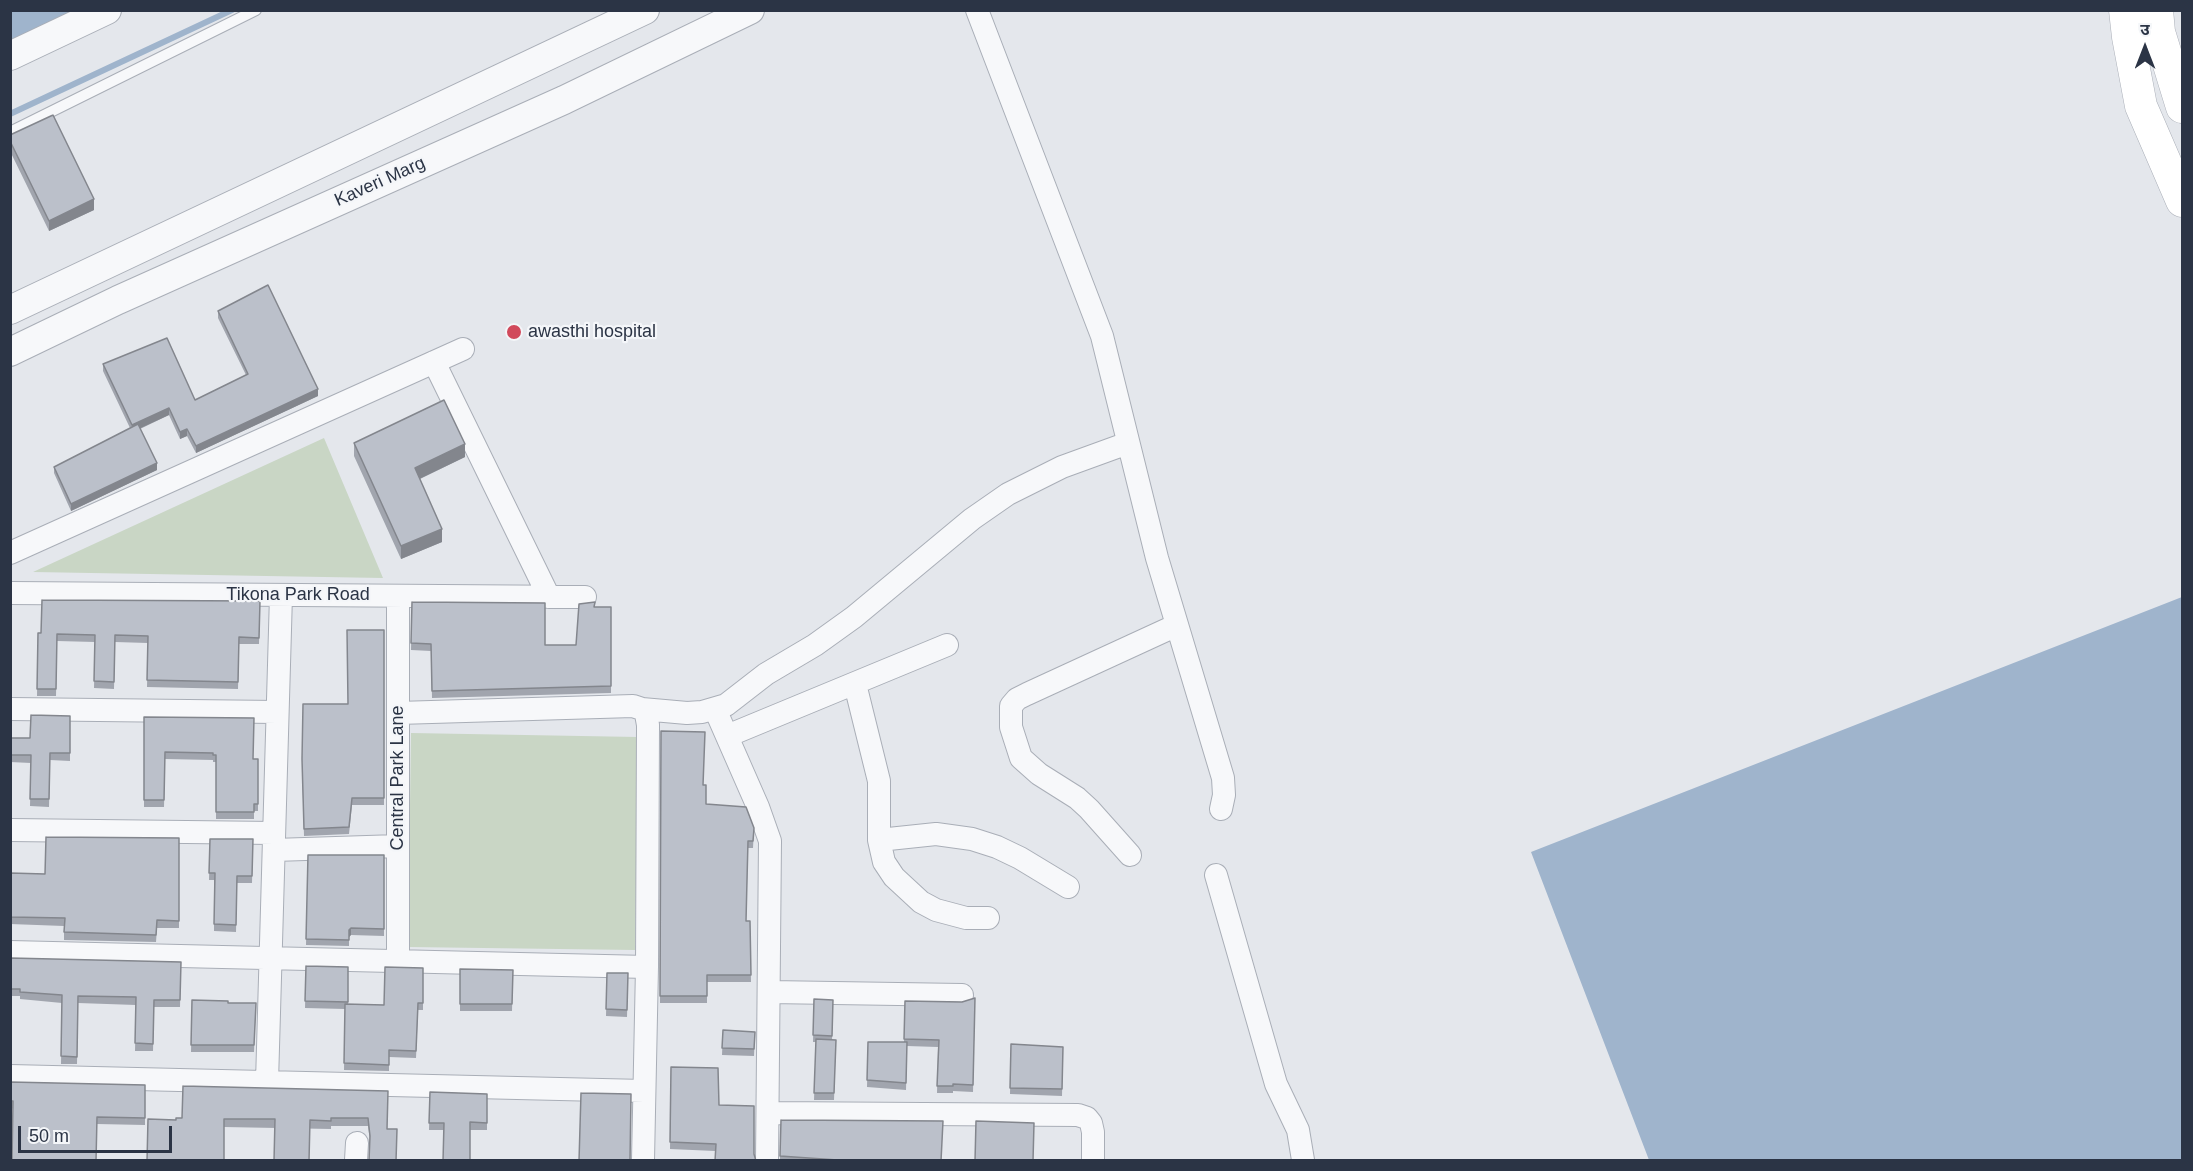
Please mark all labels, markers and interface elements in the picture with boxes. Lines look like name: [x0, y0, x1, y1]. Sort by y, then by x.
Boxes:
north arrow: [2115, 18, 2175, 78]
text: उ: [2140, 21, 2150, 38]
street label: Kaveri Marg: [331, 152, 429, 212]
place label: awasthi hospital: [528, 321, 656, 343]
marker: awasthi hospital: [505, 323, 523, 341]
street label: Tikona Park Road: [226, 584, 370, 606]
street label: Central Park Lane: [387, 705, 409, 851]
scale bar: [21, 1114, 176, 1152]
text: 50 m: [29, 1126, 69, 1146]

